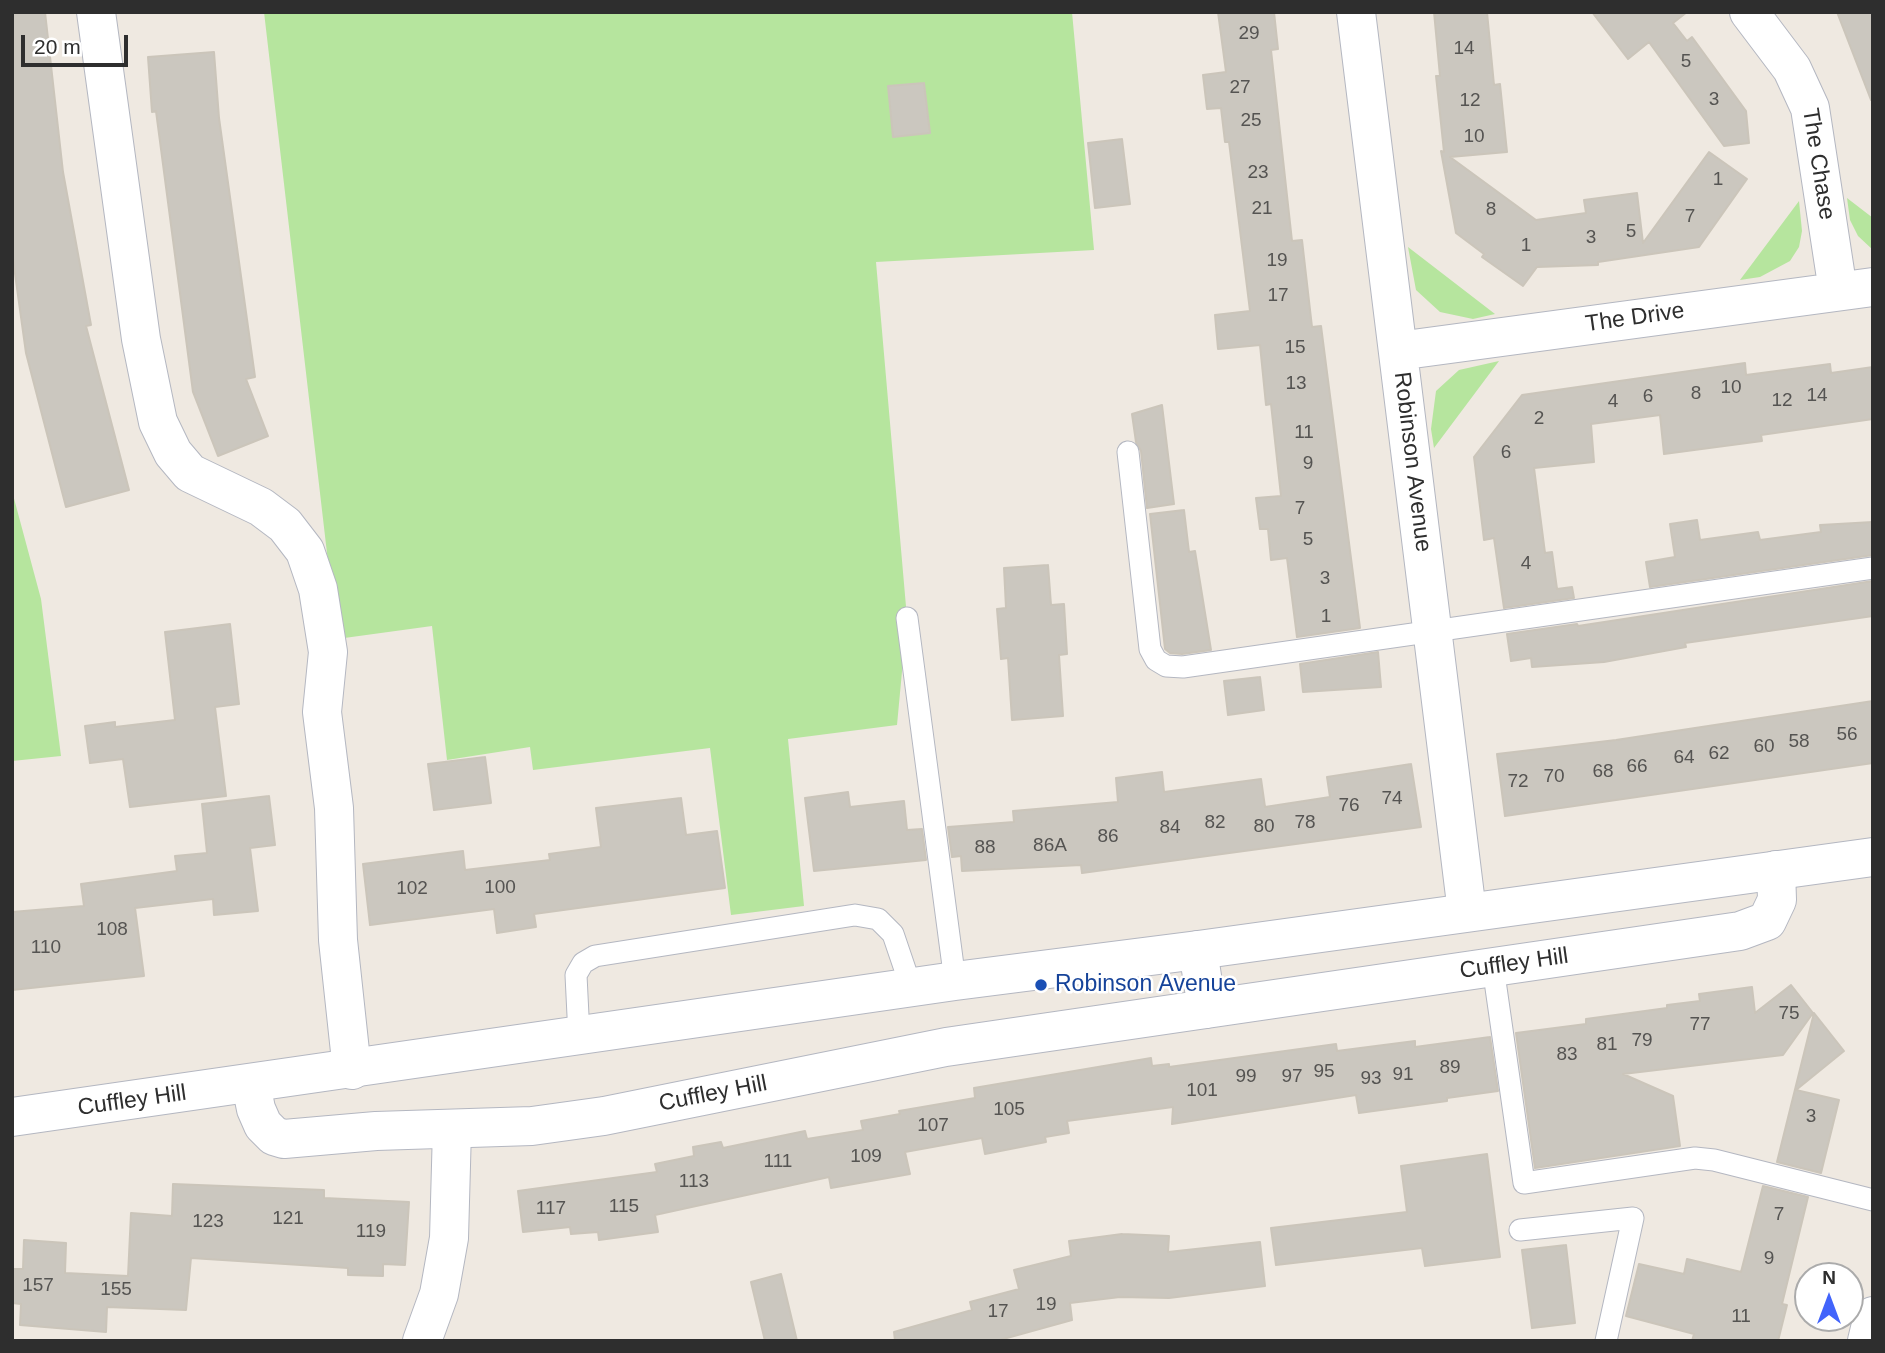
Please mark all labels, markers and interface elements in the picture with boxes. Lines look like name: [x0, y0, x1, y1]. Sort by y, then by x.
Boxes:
scale bar: [24, 21, 131, 65]
house number: 29: [1238, 23, 1260, 45]
text: 20 m: [34, 35, 81, 58]
house number: 14: [1453, 38, 1475, 60]
house number: 5: [1681, 51, 1691, 73]
house number: 27: [1229, 77, 1251, 99]
house number: 3: [1709, 89, 1719, 111]
house number: 12: [1459, 90, 1481, 112]
street label: The Chase: [1796, 106, 1840, 222]
house number: 25: [1240, 110, 1262, 132]
house number: 10: [1463, 126, 1485, 148]
house number: 23: [1247, 162, 1269, 184]
house number: 1: [1713, 169, 1723, 191]
house number: 21: [1251, 198, 1273, 220]
house number: 8: [1486, 199, 1496, 221]
house number: 7: [1685, 206, 1695, 228]
house number: 5: [1626, 221, 1636, 243]
house number: 3: [1586, 227, 1596, 249]
house number: 1: [1521, 235, 1531, 257]
house number: 19: [1266, 250, 1288, 272]
house number: 17: [1267, 285, 1289, 307]
street label: The Drive: [1584, 297, 1686, 339]
house number: 15: [1284, 337, 1306, 359]
street label: Robinson Avenue: [1387, 370, 1437, 554]
house number: 13: [1285, 373, 1307, 395]
house number: 10: [1720, 377, 1742, 399]
house number: 8: [1691, 383, 1701, 405]
house number: 14: [1806, 385, 1828, 407]
house number: 6: [1643, 386, 1653, 408]
house number: 12: [1771, 390, 1793, 412]
house number: 4: [1608, 391, 1618, 413]
house number: 2: [1534, 408, 1544, 430]
house number: 11: [1294, 422, 1314, 444]
house number: 6: [1501, 442, 1511, 464]
house number: 9: [1303, 453, 1313, 475]
house number: 7: [1295, 498, 1305, 520]
house number: 5: [1303, 529, 1313, 551]
house number: 4: [1521, 553, 1531, 575]
house number: 3: [1320, 568, 1330, 590]
house number: 1: [1321, 606, 1331, 628]
house number: 56: [1836, 724, 1858, 746]
house number: 58: [1788, 731, 1810, 753]
house number: 60: [1753, 736, 1775, 758]
house number: 62: [1708, 743, 1730, 765]
house number: 64: [1673, 747, 1695, 769]
house number: 66: [1626, 756, 1648, 778]
house number: 68: [1592, 761, 1614, 783]
house number: 70: [1543, 766, 1565, 788]
house number: 72: [1507, 771, 1529, 793]
house number: 74: [1381, 788, 1403, 810]
house number: 76: [1338, 795, 1360, 817]
house number: 82: [1204, 812, 1226, 834]
house number: 78: [1294, 812, 1316, 834]
house number: 80: [1253, 816, 1275, 838]
house number: 84: [1159, 817, 1181, 839]
house number: 86: [1097, 826, 1119, 848]
house number: 86A: [1033, 835, 1067, 857]
house number: 88: [974, 837, 996, 859]
house number: 100: [484, 877, 516, 899]
house number: 102: [396, 878, 428, 900]
house number: 108: [96, 919, 128, 941]
house number: 110: [31, 937, 61, 959]
street label: Cuffley Hill: [1458, 943, 1570, 985]
place label: Robinson Avenue: [1055, 971, 1236, 999]
marker: Robinson Avenue: [1033, 977, 1049, 993]
house number: 75: [1778, 1003, 1800, 1025]
house number: 77: [1689, 1014, 1711, 1036]
house number: 79: [1631, 1030, 1653, 1052]
house number: 81: [1596, 1034, 1618, 1056]
house number: 83: [1556, 1044, 1578, 1066]
house number: 89: [1439, 1057, 1461, 1079]
house number: 95: [1313, 1061, 1335, 1083]
house number: 91: [1392, 1064, 1414, 1086]
house number: 99: [1235, 1066, 1257, 1088]
house number: 97: [1281, 1066, 1303, 1088]
house number: 93: [1360, 1068, 1382, 1090]
street label: Cuffley Hill: [657, 1070, 769, 1118]
street label: Cuffley Hill: [76, 1080, 188, 1122]
house number: 101: [1186, 1080, 1218, 1102]
house number: 105: [993, 1099, 1025, 1121]
house number: 3: [1806, 1106, 1816, 1128]
house number: 107: [917, 1115, 949, 1137]
house number: 109: [850, 1146, 882, 1168]
house number: 111: [764, 1151, 792, 1173]
house number: 113: [679, 1171, 709, 1193]
house number: 115: [609, 1196, 639, 1218]
house number: 117: [536, 1198, 566, 1220]
house number: 7: [1774, 1204, 1784, 1226]
house number: 121: [272, 1208, 304, 1230]
house number: 123: [192, 1211, 224, 1233]
house number: 119: [356, 1221, 386, 1243]
house number: 9: [1764, 1248, 1774, 1270]
north arrow: [1794, 1262, 1864, 1332]
text: N: [1822, 1267, 1836, 1288]
house number: 157: [22, 1275, 54, 1297]
house number: 155: [100, 1279, 132, 1301]
house number: 19: [1035, 1294, 1057, 1316]
house number: 17: [987, 1301, 1009, 1323]
house number: 11: [1731, 1306, 1751, 1328]

